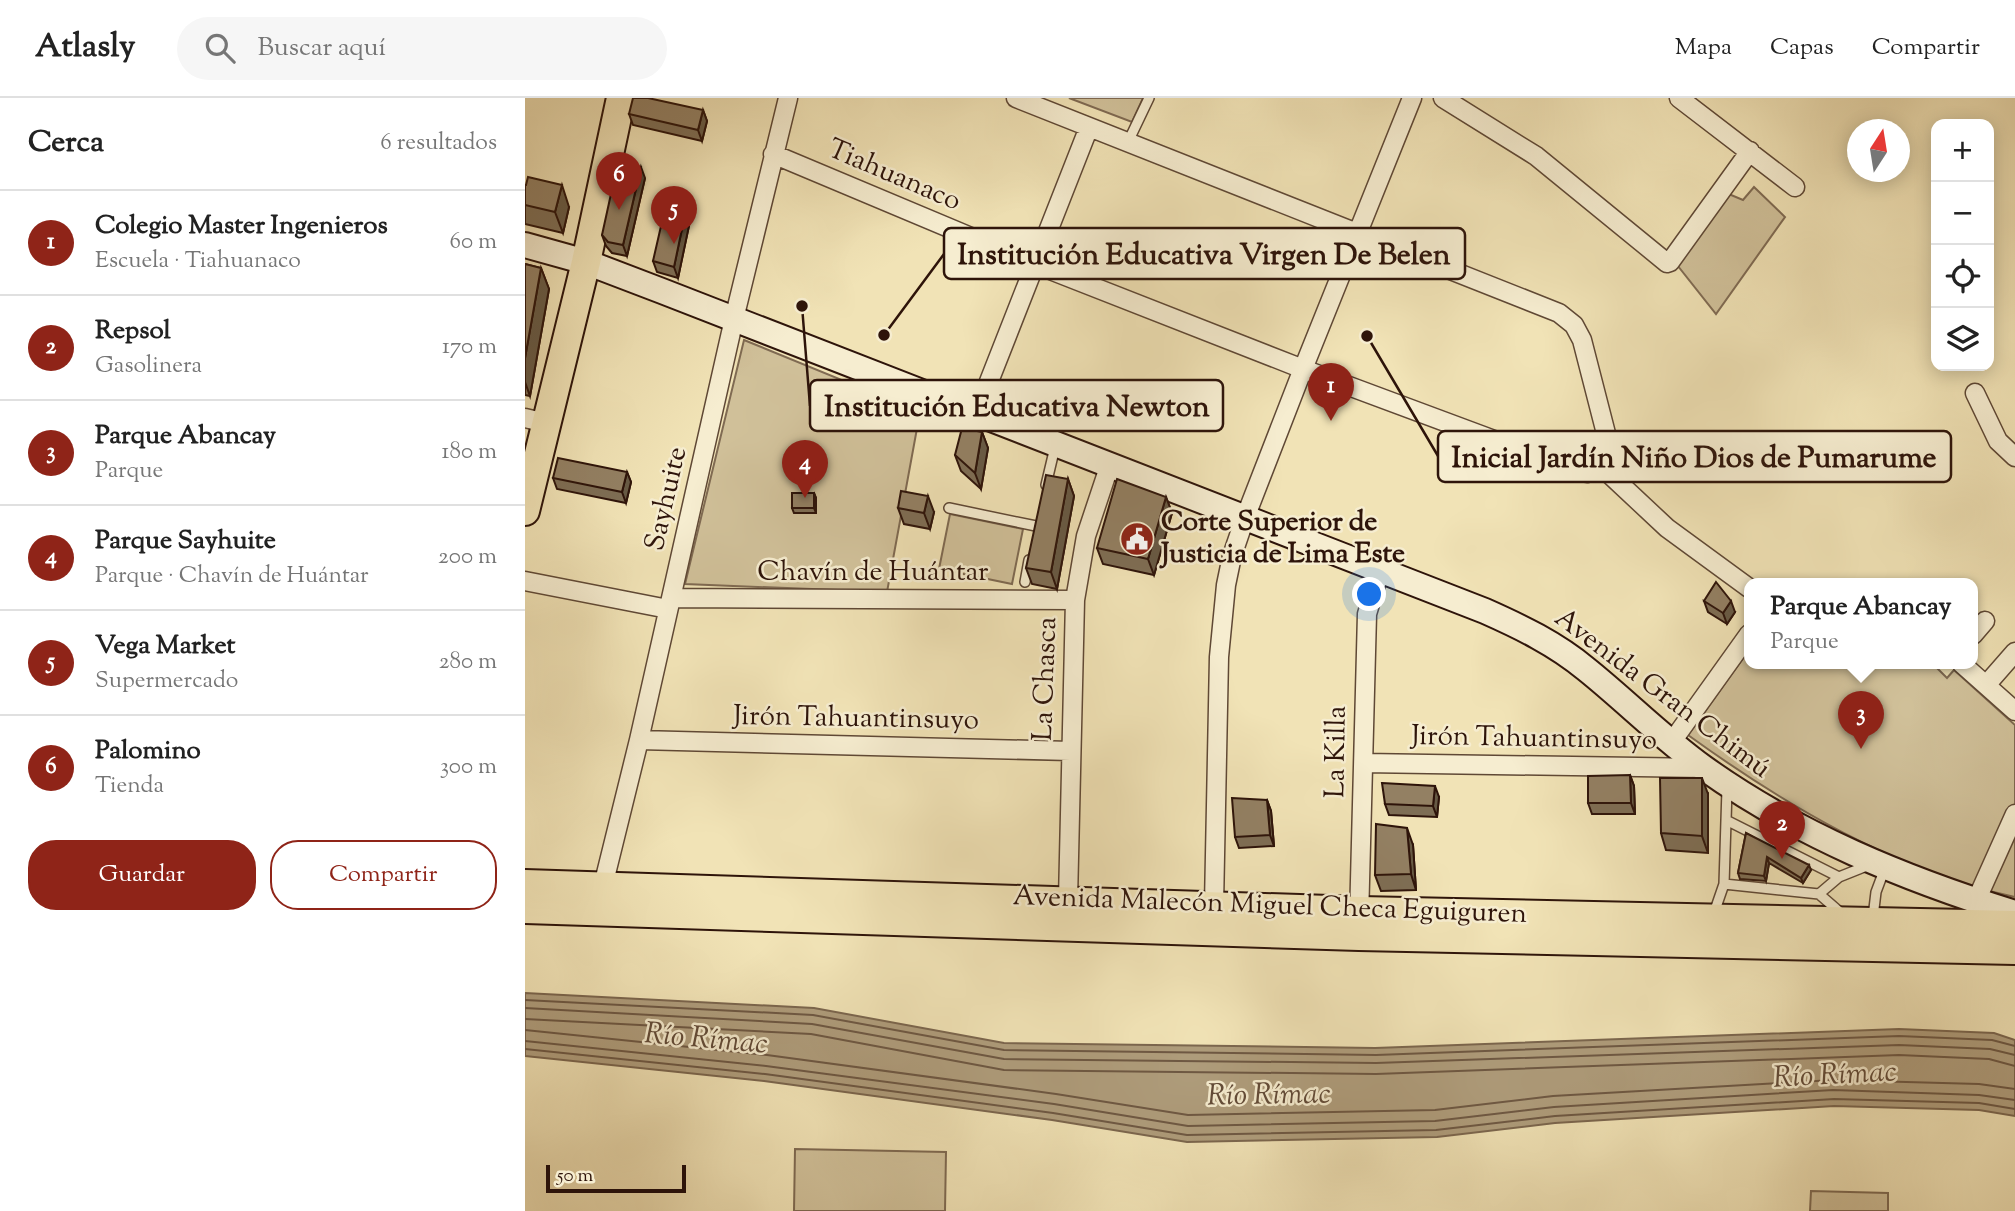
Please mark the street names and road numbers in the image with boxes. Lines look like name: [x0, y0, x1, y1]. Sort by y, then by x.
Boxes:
street label: Tiahuanaco: [821, 130, 967, 222]
street label: Sayhuite: [636, 443, 698, 555]
street label: Chavín de Huántar: [757, 553, 989, 593]
street label: Avenida Gran Chimú: [1545, 599, 1779, 789]
street label: La Chasca: [1024, 616, 1068, 742]
street label: Jirón Tahuantinsuyo: [731, 697, 979, 741]
street label: La Killa: [1316, 705, 1358, 799]
street label: Jirón Tahuantinsuyo: [1409, 717, 1657, 761]
street label: Avenida Malecón Miguel Checa Eguiguren: [1012, 877, 1528, 935]

